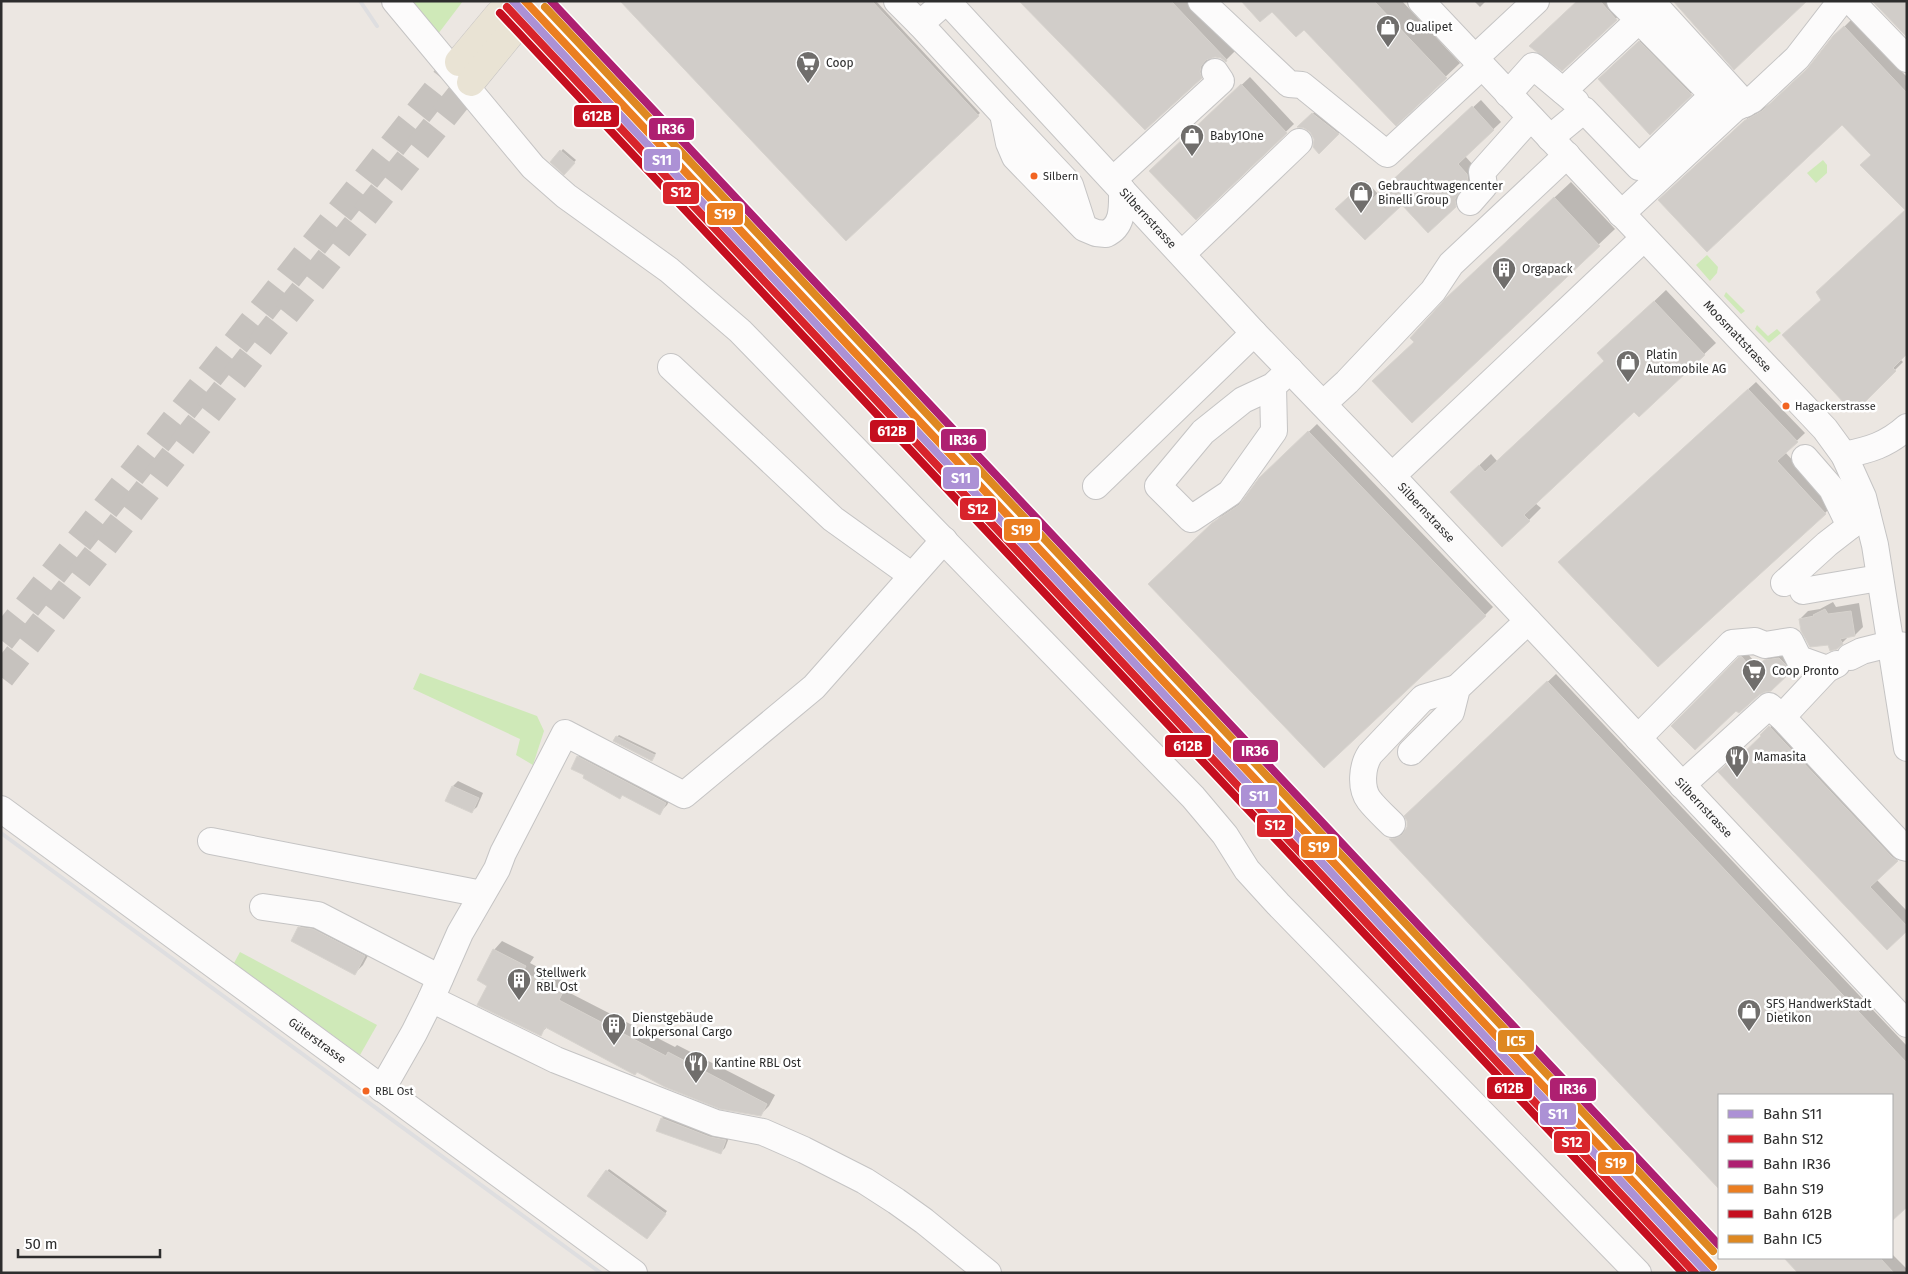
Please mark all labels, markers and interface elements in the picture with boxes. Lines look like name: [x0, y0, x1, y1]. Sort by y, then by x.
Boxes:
shop icon: Qualipet: [1375, 14, 1401, 48]
place label: Qualipet: [1406, 20, 1453, 34]
supermarket icon: Coop: [795, 50, 821, 84]
place label: Coop: [826, 56, 854, 70]
line badge: 612B: [573, 104, 620, 128]
text: 612B: [582, 108, 612, 125]
line badge: IR36: [648, 117, 695, 141]
text: IR36: [657, 121, 685, 138]
shop icon: Baby1One: [1179, 123, 1205, 157]
place label: Baby1One: [1210, 129, 1264, 143]
line badge: S11: [643, 148, 681, 172]
text: S11: [652, 152, 672, 169]
place label: Silbern: [1043, 170, 1079, 183]
marker: Silbern: [1029, 171, 1039, 181]
place label: Gebrauchtwagencenter Binelli Group: [1378, 179, 1503, 207]
shop icon: Gebrauchtwagencenter Binelli Group: [1348, 180, 1374, 214]
line badge: S12: [662, 181, 700, 205]
text: S12: [670, 184, 692, 201]
street label: Silbernstrasse: [1117, 185, 1179, 251]
line badge: S19: [706, 202, 744, 226]
text: S19: [714, 206, 736, 223]
building icon: Orgapack: [1491, 256, 1517, 290]
place label: Orgapack: [1522, 262, 1574, 276]
street label: Moosmattstrasse: [1701, 298, 1774, 375]
place label: Platin Automobile AG: [1646, 348, 1726, 376]
shop icon: Platin Automobile AG: [1615, 349, 1641, 383]
place label: Hagackerstrasse: [1795, 400, 1876, 413]
marker: Hagackerstrasse: [1781, 401, 1791, 411]
line badge: 612B: [869, 419, 916, 443]
text: 612B: [877, 423, 907, 440]
line badge: IR36: [940, 428, 987, 452]
text: IR36: [949, 432, 977, 449]
line badge: S11: [942, 466, 980, 490]
text: S11: [951, 470, 971, 487]
street label: Silbernstrasse: [1395, 480, 1458, 545]
line badge: S12: [959, 497, 997, 521]
text: S12: [967, 501, 989, 518]
line badge: S19: [1003, 518, 1041, 542]
text: S19: [1011, 522, 1033, 539]
supermarket icon: Coop Pronto: [1741, 658, 1767, 692]
place label: Coop Pronto: [1772, 664, 1839, 678]
line badge: 612B: [1164, 734, 1212, 758]
text: 612B: [1173, 738, 1203, 755]
line badge: IR36: [1232, 739, 1279, 763]
text: IR36: [1241, 743, 1269, 760]
restaurant icon: Mamasita: [1724, 744, 1750, 778]
place label: Mamasita: [1754, 750, 1806, 764]
street label: Silbernstrasse: [1672, 775, 1735, 841]
line badge: S11: [1240, 784, 1278, 808]
text: S11: [1249, 788, 1269, 805]
line badge: S12: [1256, 814, 1294, 838]
text: S12: [1264, 817, 1286, 834]
line badge: S19: [1300, 835, 1338, 859]
text: S19: [1308, 839, 1330, 856]
place label: Stellwerk RBL Ost: [536, 966, 587, 994]
building icon: Stellwerk RBL Ost: [506, 967, 532, 1001]
place label: SFS HandwerkStadt Dietikon: [1766, 997, 1872, 1025]
shop icon: SFS HandwerkStadt Dietikon: [1736, 998, 1762, 1032]
place label: Dienstgebäude Lokpersonal Cargo: [632, 1011, 732, 1039]
building icon: Dienstgebäude Lokpersonal Cargo: [601, 1012, 627, 1046]
street label: Güterstrasse: [286, 1015, 349, 1066]
line badge: IC5: [1497, 1029, 1535, 1053]
text: IC5: [1506, 1033, 1526, 1050]
restaurant icon: Kantine RBL Ost: [683, 1050, 709, 1084]
place label: Kantine RBL Ost: [714, 1056, 802, 1070]
line badge: 612B: [1486, 1076, 1533, 1100]
line badge: IR36: [1549, 1077, 1597, 1102]
text: 612B: [1494, 1080, 1524, 1097]
text: IR36: [1559, 1081, 1587, 1098]
place label: RBL Ost: [375, 1085, 413, 1098]
marker: RBL Ost: [361, 1086, 371, 1096]
legend: [1718, 1094, 1893, 1259]
line badge: S11: [1539, 1102, 1577, 1126]
text: Bahn S11: [1763, 1105, 1822, 1123]
text: S11: [1548, 1106, 1568, 1123]
line badge: S12: [1553, 1130, 1591, 1154]
text: Bahn S12: [1763, 1130, 1824, 1148]
text: S12: [1561, 1134, 1583, 1151]
line badge: S19: [1597, 1151, 1635, 1175]
text: S19: [1605, 1155, 1627, 1172]
text: Bahn IR36: [1763, 1155, 1831, 1173]
text: Bahn S19: [1763, 1180, 1824, 1198]
text: Bahn 612B: [1763, 1205, 1832, 1223]
scale bar: [18, 1226, 160, 1258]
text: Bahn IC5: [1763, 1230, 1822, 1248]
text: 50 m: [25, 1235, 58, 1253]

